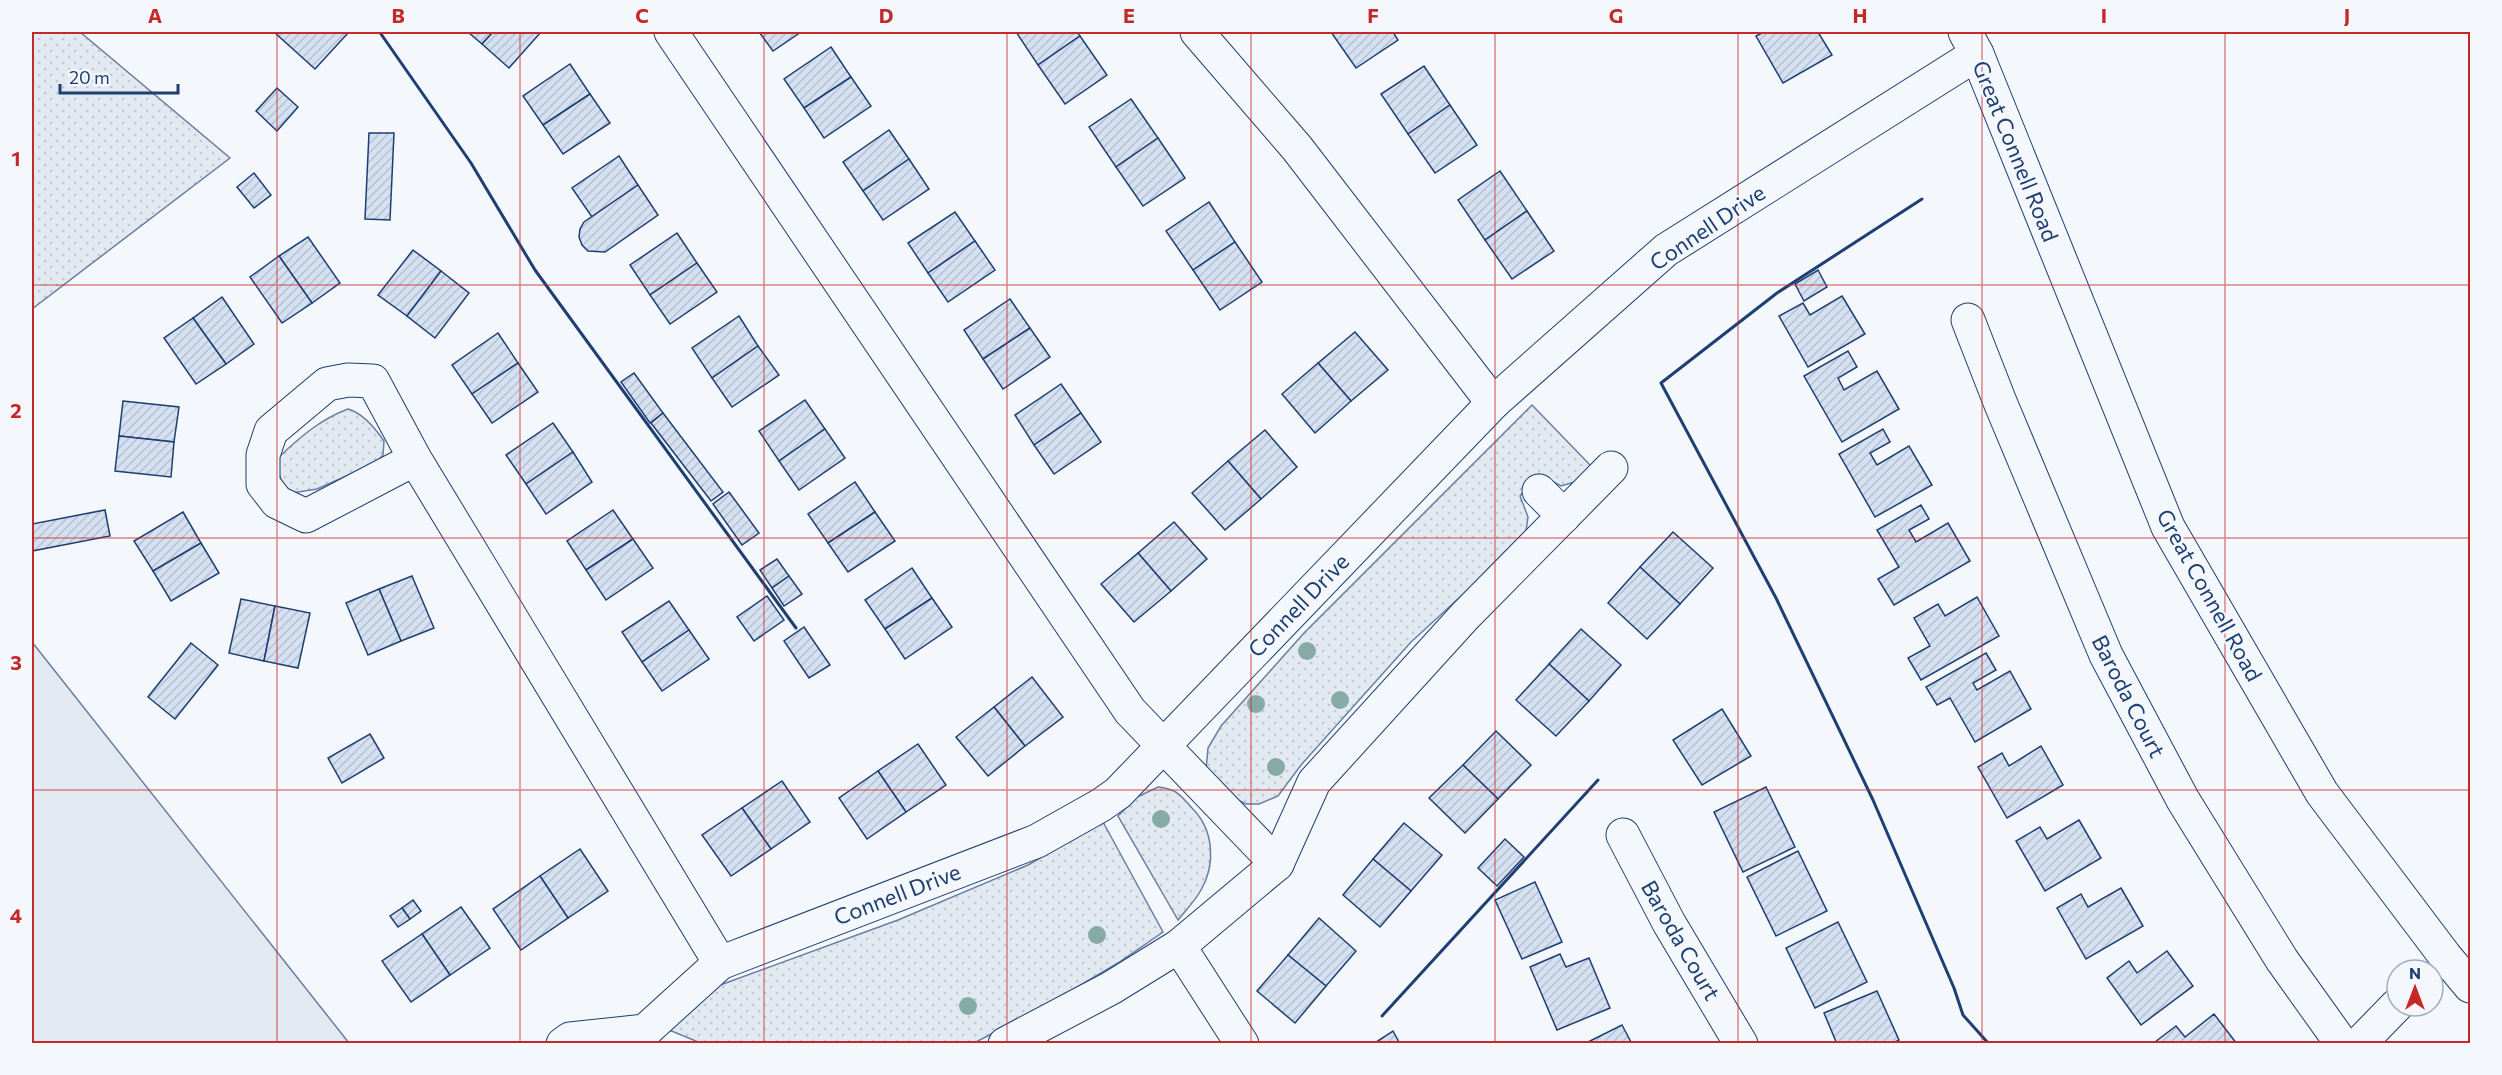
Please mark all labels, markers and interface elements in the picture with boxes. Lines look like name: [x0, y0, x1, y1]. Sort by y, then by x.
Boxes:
text: A: [148, 3, 162, 27]
text: B: [391, 3, 405, 27]
text: C: [635, 3, 649, 27]
text: D: [879, 3, 893, 27]
text: E: [1123, 3, 1135, 27]
text: F: [1367, 3, 1379, 27]
text: G: [1609, 3, 1623, 27]
text: H: [1853, 3, 1868, 27]
text: I: [2101, 3, 2107, 27]
text: J: [2344, 3, 2350, 27]
scale bar: [60, 57, 178, 95]
street label: Great Connell Road: [1967, 57, 2065, 245]
text: 20 m: [69, 66, 110, 88]
text: 1: [11, 146, 21, 170]
street label: Connell Drive: [1644, 178, 1770, 276]
text: 2: [10, 398, 22, 422]
street label: Great Connell Road: [2151, 504, 2269, 686]
street label: Connell Drive: [1242, 548, 1354, 662]
street label: Baroda Court: [2087, 630, 2171, 762]
text: 3: [10, 650, 22, 674]
street label: Connell Drive: [830, 857, 964, 931]
street label: Baroda Court: [1636, 875, 1726, 1005]
text: 4: [10, 903, 22, 927]
north arrow: [2385, 958, 2445, 1018]
text: N: [2409, 963, 2421, 982]

